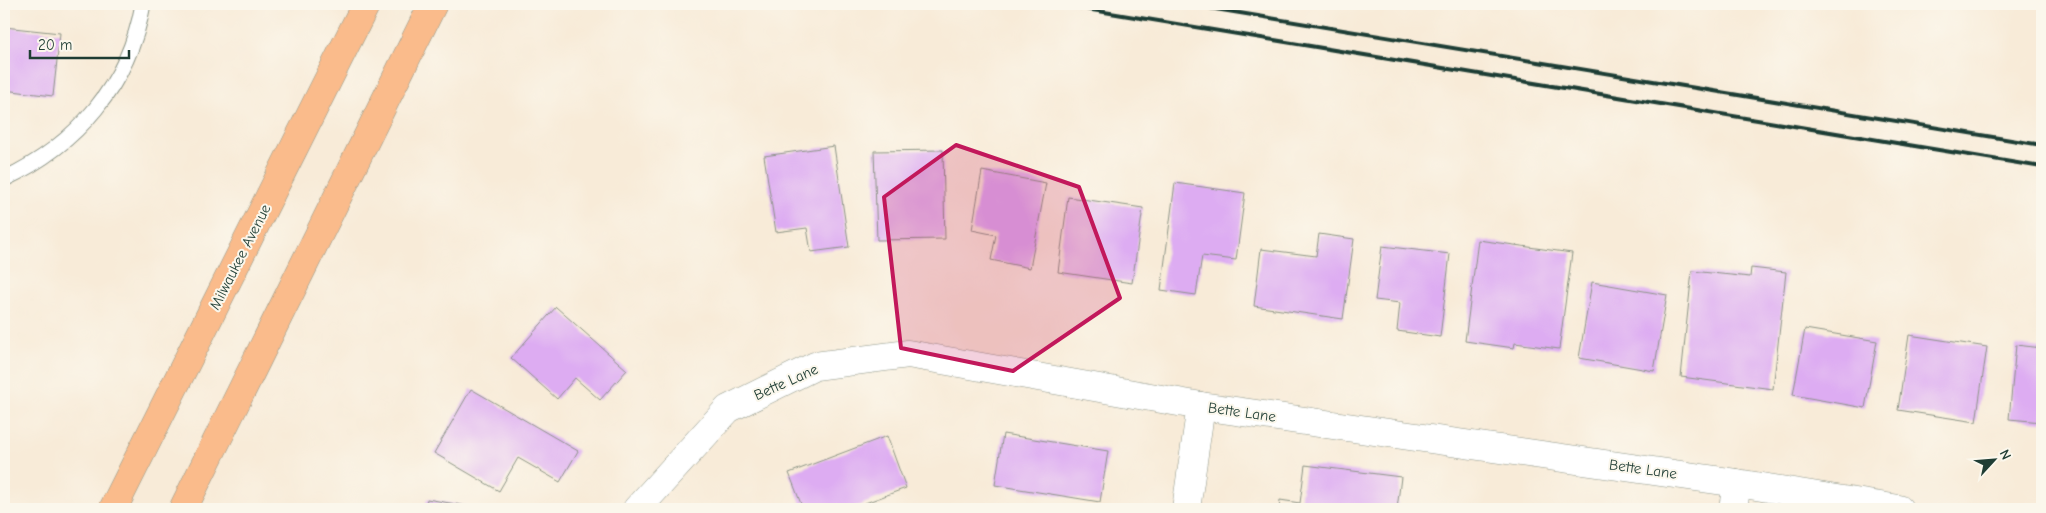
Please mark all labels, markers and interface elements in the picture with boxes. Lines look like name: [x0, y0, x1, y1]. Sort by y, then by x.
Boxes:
scale bar: [30, 28, 129, 60]
text: 20 m: [38, 36, 72, 54]
street label: Milwaukee Avenue: [206, 201, 275, 313]
street label: Bette Lane: [751, 360, 821, 404]
street label: Bette Lane: [1207, 398, 1278, 426]
north arrow: [1968, 436, 2018, 486]
text: N: [1996, 447, 2015, 462]
street label: Bette Lane: [1608, 455, 1679, 483]

